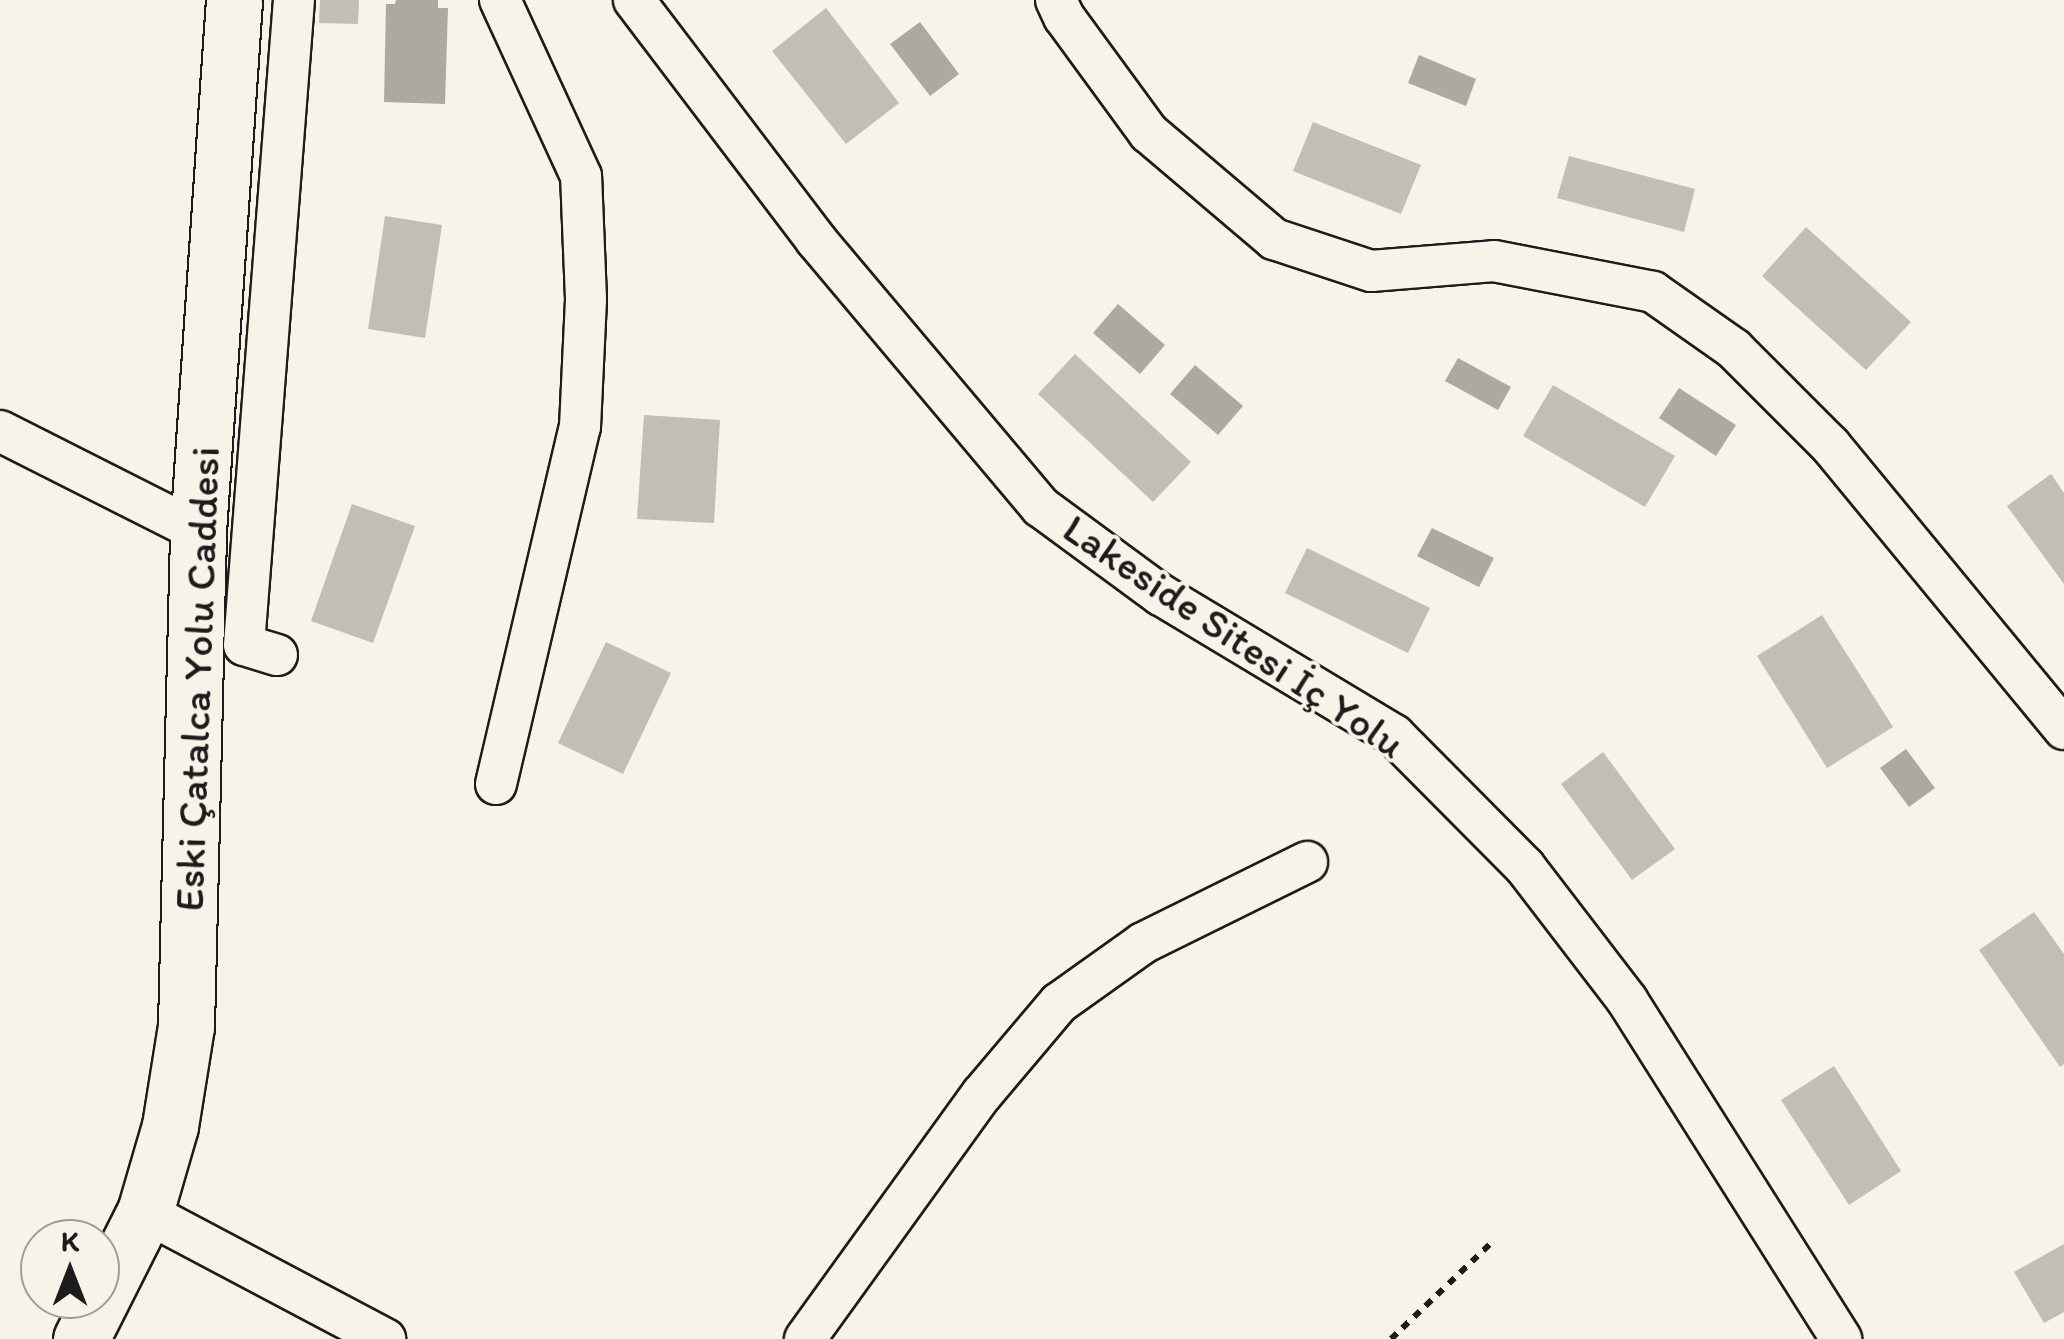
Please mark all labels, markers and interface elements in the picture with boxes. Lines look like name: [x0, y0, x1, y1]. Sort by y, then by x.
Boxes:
street label: Eski Çatalca Yolu Caddesi: [164, 447, 230, 911]
street label: Lakeside Sitesi İç Yolu: [1055, 504, 1413, 768]
north arrow: [20, 1219, 120, 1319]
text: K: [61, 1224, 79, 1258]

